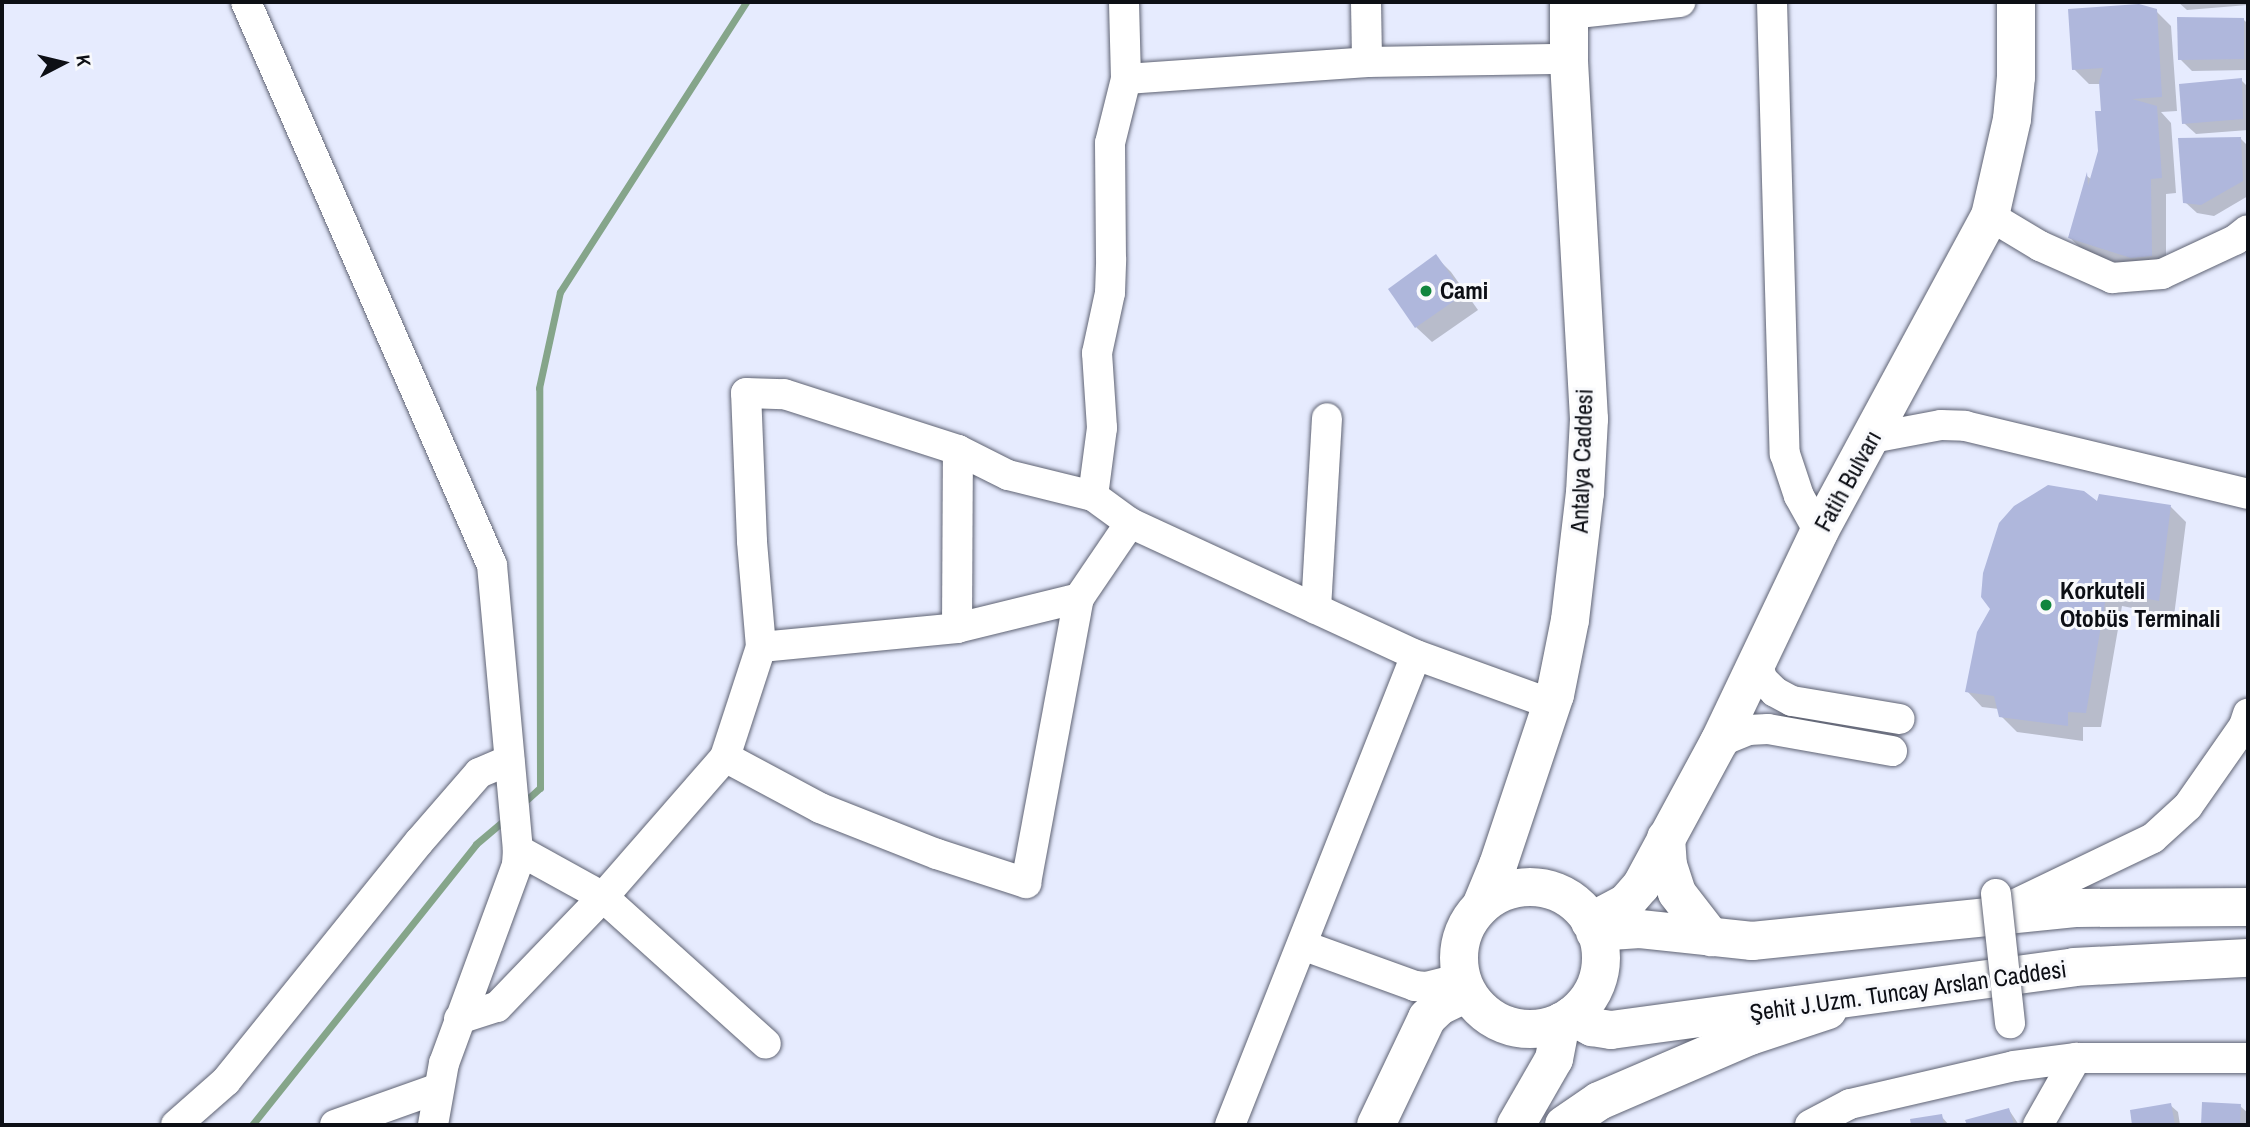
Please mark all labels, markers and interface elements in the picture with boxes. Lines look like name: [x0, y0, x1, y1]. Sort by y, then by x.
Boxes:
north arrow: [28, 28, 98, 98]
text: K: [70, 53, 97, 68]
place label: Cami: [1440, 277, 1488, 305]
marker: Cami: [1418, 283, 1434, 299]
street label: Antalya Caddesi: [1565, 388, 1599, 534]
street label: Fatih Bulvarı: [1809, 426, 1887, 536]
place label: Korkuteli Otobüs Terminali: [2060, 577, 2220, 633]
marker: Korkuteli Otobüs Terminali: [2038, 597, 2054, 613]
street label: Şehit J.Uzm. Tuncay Arslan Caddesi: [1747, 954, 2069, 1028]

